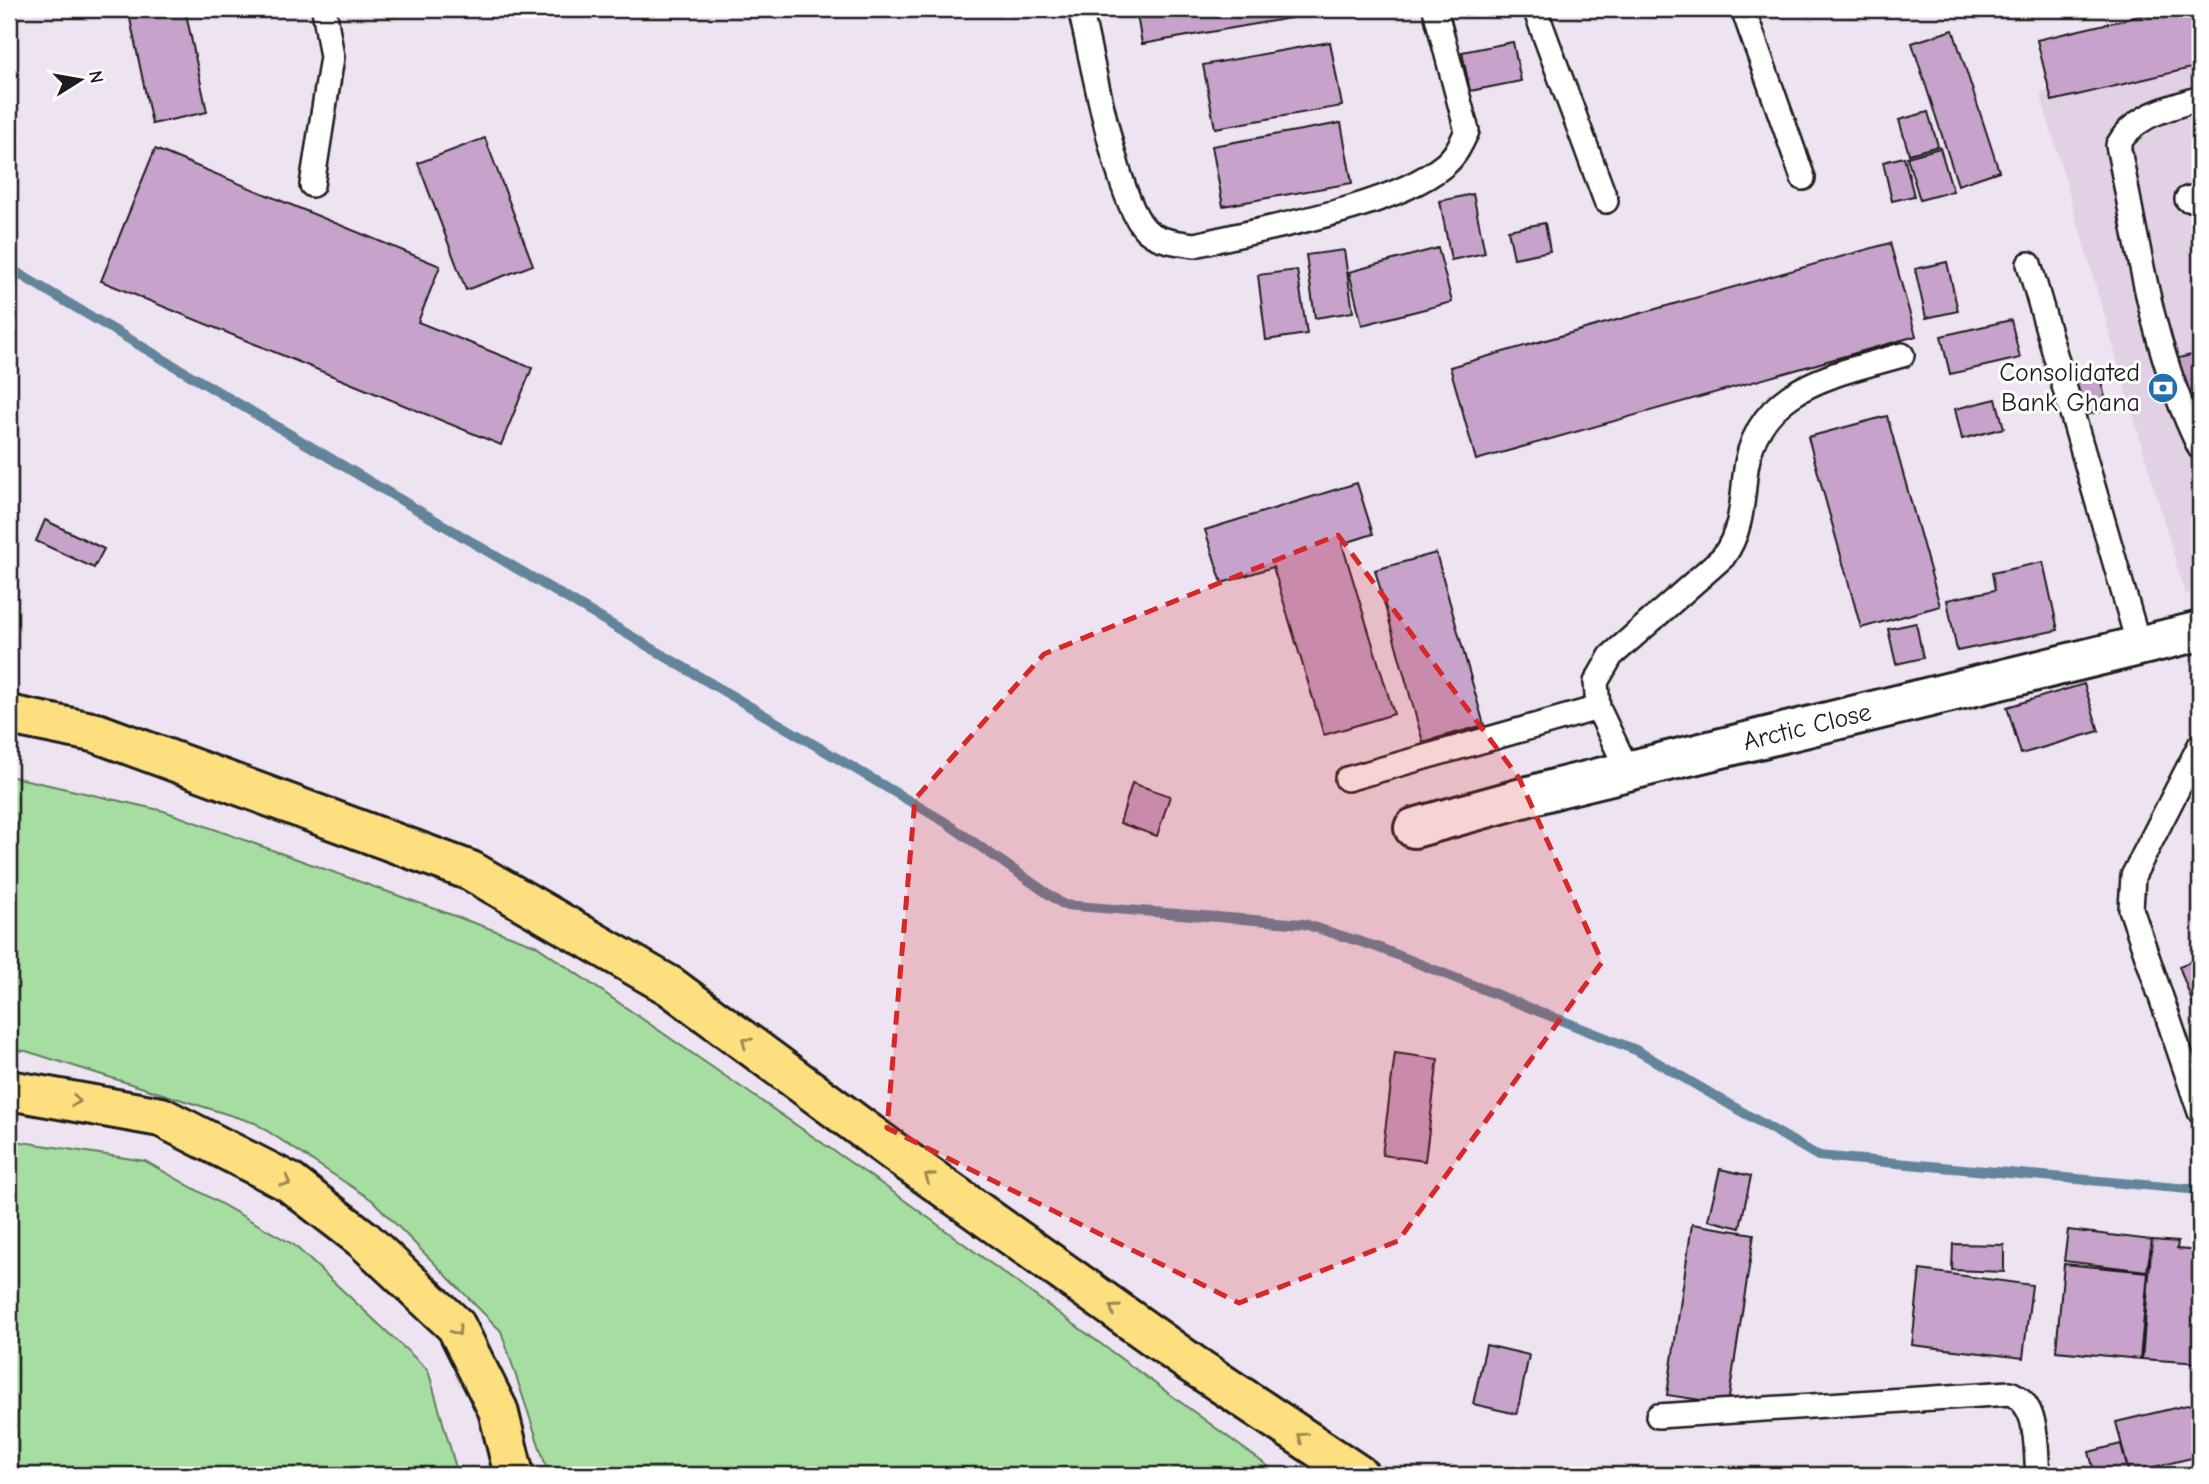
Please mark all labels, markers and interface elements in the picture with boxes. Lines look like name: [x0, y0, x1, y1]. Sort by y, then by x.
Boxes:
north arrow: [46, 46, 116, 116]
text: N: [84, 69, 108, 85]
place label: Consolidated Bank Ghana: [1999, 358, 2140, 418]
bank icon: Consolidated Bank Ghana: [2146, 371, 2180, 405]
street label: Arctic Close: [1740, 697, 1874, 757]
one-way arrow: [741, 1038, 754, 1050]
one-way arrow: [70, 1092, 82, 1107]
one-way arrow: [279, 1173, 292, 1186]
one-way arrow: [924, 1173, 937, 1185]
one-way arrow: [1109, 1305, 1122, 1317]
one-way arrow: [448, 1323, 461, 1336]
one-way arrow: [1297, 1433, 1310, 1446]

